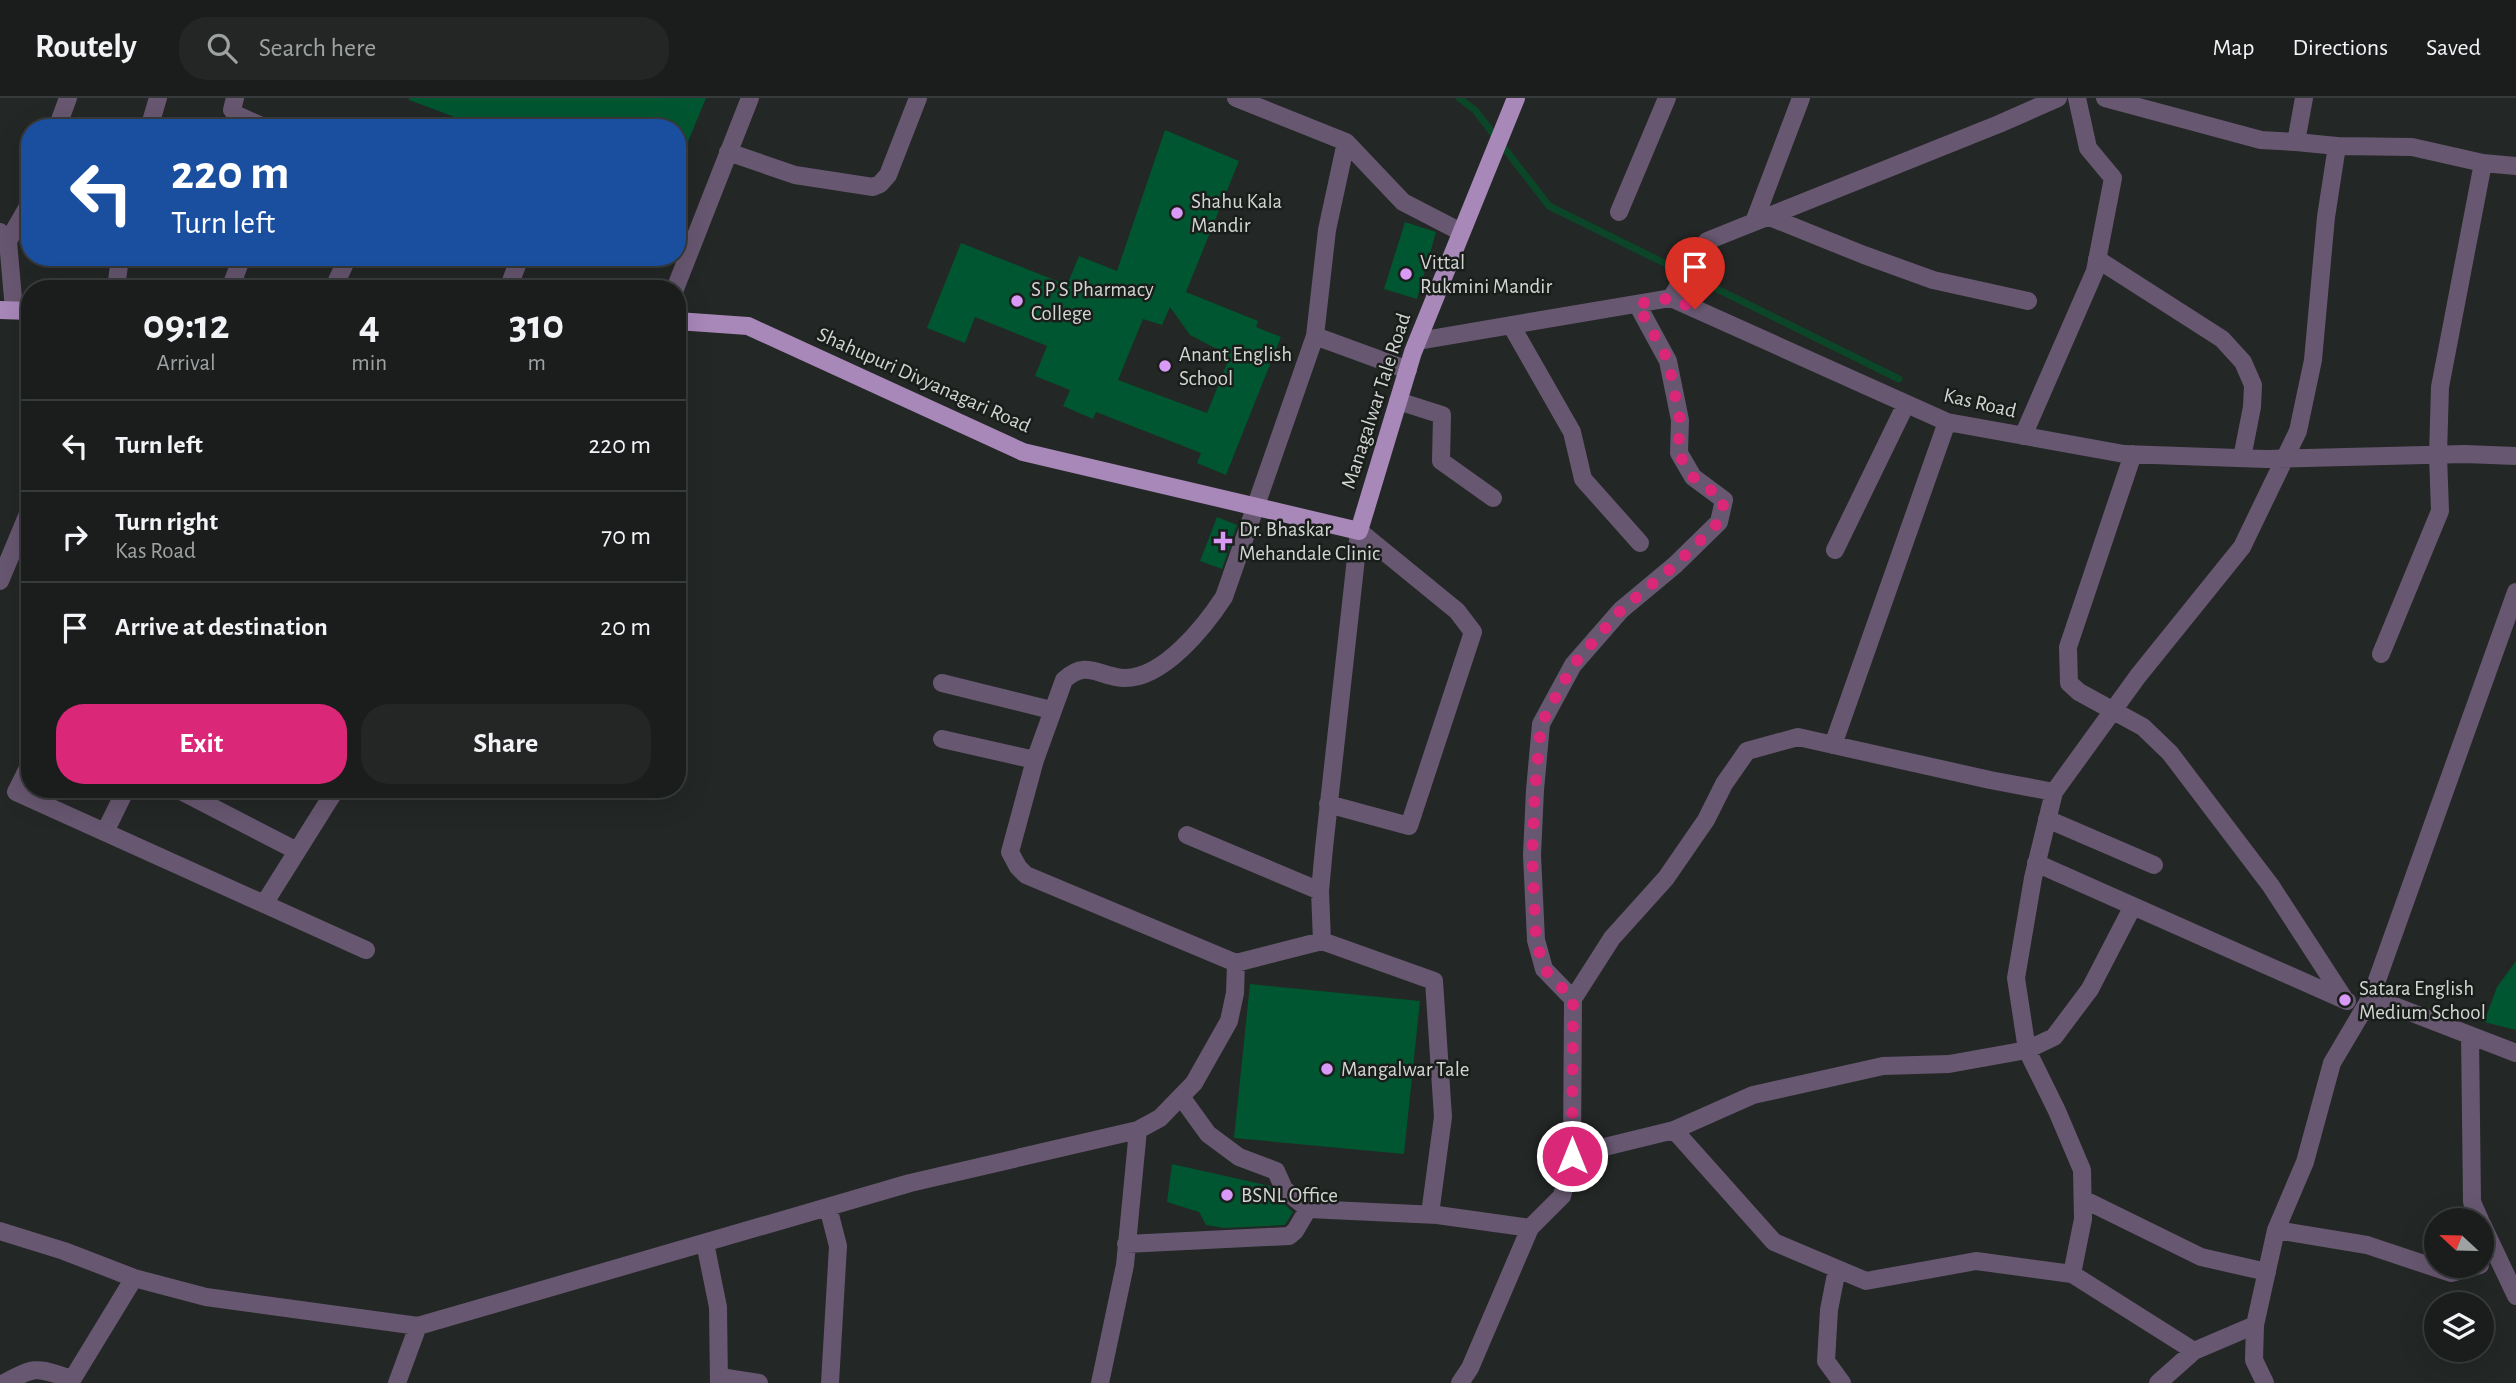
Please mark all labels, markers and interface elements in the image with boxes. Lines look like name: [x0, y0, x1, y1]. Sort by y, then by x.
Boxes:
search box: [179, 17, 669, 80]
icon: search: [203, 29, 241, 67]
text: Routely: [35, 31, 137, 64]
text: Search here: [259, 35, 376, 61]
text: Map: [2212, 36, 2254, 60]
text: Directions: [2292, 36, 2388, 60]
text: Saved: [2426, 36, 2481, 60]
icon: left: [56, 147, 147, 238]
text: 220 m: [171, 149, 290, 198]
place label: Shahu Kala Mandir: [1191, 191, 1283, 236]
marker: Shahu Kala Mandir: [1169, 205, 1185, 221]
text: Turn left: [171, 207, 275, 239]
pin: [1665, 237, 1725, 309]
icon: arrive: [1676, 248, 1714, 286]
place label: Vittal Rukmini Mandir: [1420, 252, 1552, 297]
marker: Vittal Rukmini Mandir: [1398, 266, 1414, 282]
place label: S P S Pharmacy College: [1031, 279, 1154, 324]
marker: S P S Pharmacy College: [1009, 293, 1025, 309]
text: 09:12: [143, 304, 230, 346]
text: 4: [359, 304, 380, 346]
text: 310: [509, 304, 564, 346]
street label: Managalwar Tale Road: [1338, 310, 1414, 491]
street label: Shahupuri Divyanagari Road: [814, 323, 1034, 437]
place label: Anant English School: [1179, 344, 1292, 389]
text: Arrival: [157, 352, 216, 375]
text: min: [351, 352, 387, 375]
text: m: [527, 352, 546, 375]
marker: Anant English School: [1157, 358, 1173, 374]
street label: Kas Road: [1942, 384, 2019, 422]
icon: left: [56, 427, 94, 465]
text: Turn left: [115, 432, 203, 458]
text: 220 m: [589, 432, 651, 458]
text: Turn right: [115, 509, 218, 535]
icon: right: [56, 518, 94, 556]
place label: Dr. Bhaskar Mehandale Clinic: [1239, 519, 1380, 564]
text: 70 m: [601, 523, 651, 549]
marker: Dr. Bhaskar Mehandale Clinic: [1213, 531, 1233, 551]
text: Kas Road: [115, 540, 196, 563]
icon: arrive: [56, 609, 94, 647]
text: Arrive at destination: [115, 614, 328, 640]
text: 20 m: [600, 614, 651, 640]
button: Exit: [56, 704, 347, 784]
button: Share: [361, 704, 651, 784]
place label: Satara English Medium School: [2359, 978, 2486, 1023]
marker: Satara English Medium School: [2337, 992, 2353, 1008]
place label: Mangalwar Tale: [1341, 1059, 1470, 1080]
marker: Mangalwar Tale: [1319, 1061, 1335, 1077]
position arrow: [1535, 1119, 1609, 1193]
place label: BSNL Office: [1241, 1185, 1338, 1206]
marker: BSNL Office: [1219, 1187, 1235, 1203]
north arrow: [2424, 1208, 2494, 1278]
map controls: [2424, 1208, 2494, 1362]
button: layers: [2424, 1292, 2494, 1362]

